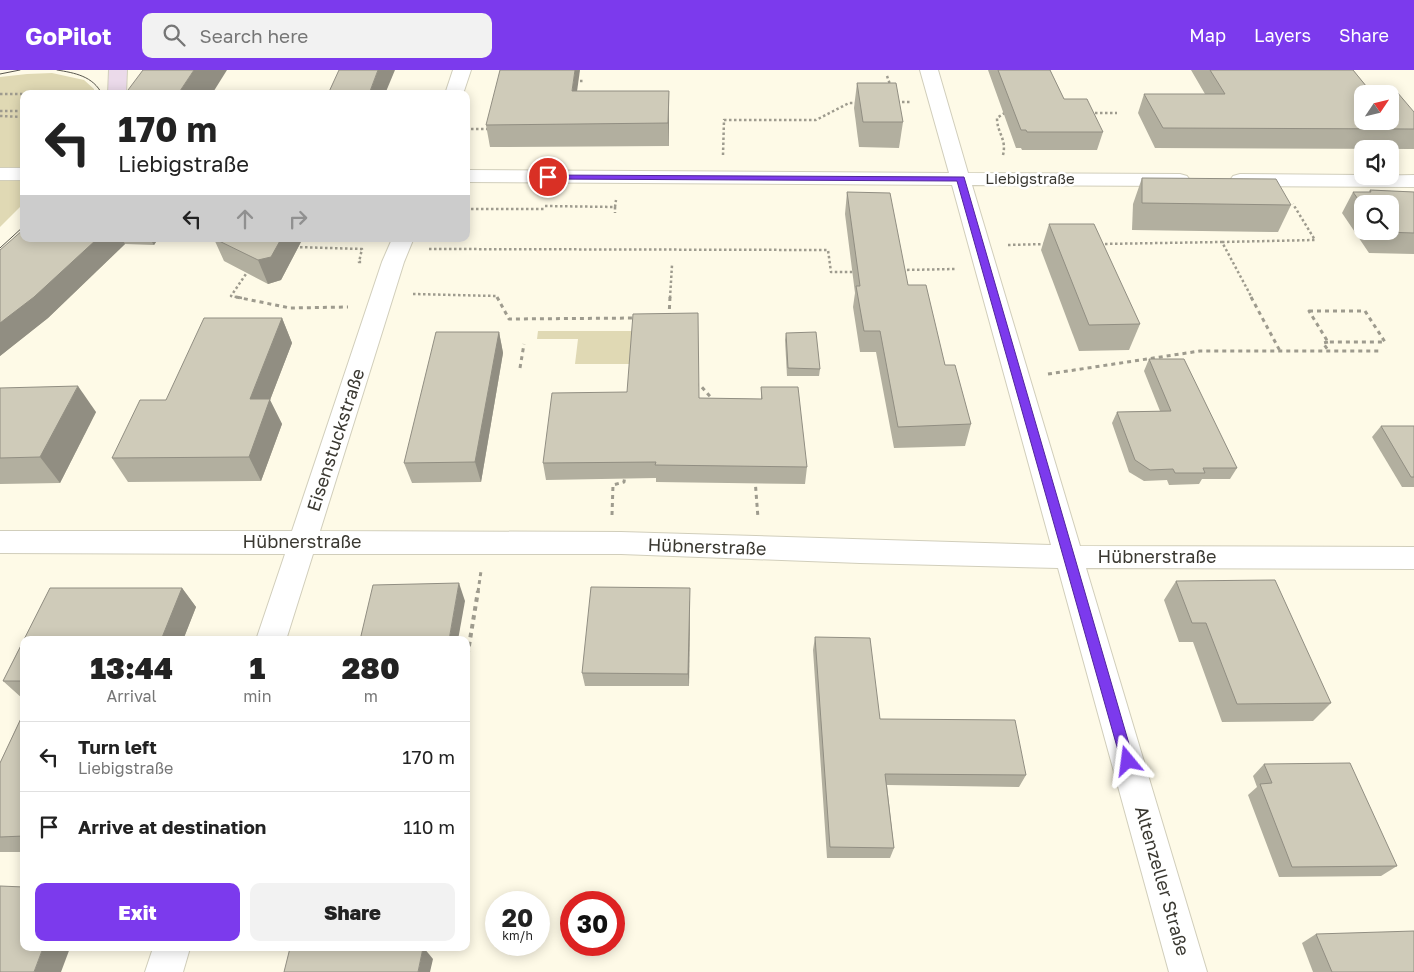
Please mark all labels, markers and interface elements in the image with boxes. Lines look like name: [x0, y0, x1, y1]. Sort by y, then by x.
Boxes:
search box: [142, 13, 492, 58]
text: GoPilot: [25, 21, 112, 50]
icon: search: [160, 21, 188, 49]
text: Search here: [200, 24, 308, 47]
text: Map: [1189, 24, 1226, 46]
text: Layers: [1254, 24, 1311, 46]
text: Share: [1339, 24, 1389, 46]
north arrow: [1354, 85, 1399, 130]
map controls: [1354, 85, 1399, 240]
text: 170 m: [118, 108, 217, 150]
icon: left: [35, 110, 100, 175]
button: sound: [1354, 140, 1399, 185]
text: Liebigstraße: [118, 150, 249, 177]
pin: [527, 156, 569, 198]
icon: arrive: [534, 163, 562, 191]
street label: Liebigstraße: [985, 169, 1075, 187]
button: search: [1354, 195, 1399, 240]
icon: left: [178, 205, 206, 233]
icon: ahead: [231, 205, 259, 233]
icon: right: [284, 205, 312, 233]
street label: Eisenstuckstraße: [302, 365, 369, 514]
street label: Hübnerstraße: [243, 530, 361, 552]
street label: Hübnerstraße: [647, 533, 767, 559]
street label: Hübnerstraße: [1098, 545, 1216, 567]
text: 13:44: [90, 650, 173, 686]
text: 1: [249, 650, 265, 686]
text: 280: [342, 650, 400, 686]
text: Arrival: [107, 686, 157, 706]
text: min: [243, 686, 271, 706]
text: m: [364, 686, 378, 706]
position arrow: [1101, 734, 1153, 786]
text: Turn left: [78, 735, 157, 758]
icon: left: [35, 743, 63, 771]
text: 170 m: [402, 745, 455, 768]
text: Liebigstraße: [78, 758, 173, 778]
street label: Altenzeller Straße: [1131, 803, 1195, 958]
icon: arrive: [35, 813, 63, 841]
text: Arrive at destination: [78, 815, 266, 838]
text: 110 m: [403, 815, 455, 838]
button: Exit: [35, 883, 240, 941]
button: Share: [250, 883, 455, 941]
speed limit sign: 30: [560, 891, 625, 956]
text: 20: [502, 902, 533, 933]
text: km/h: [502, 928, 533, 943]

